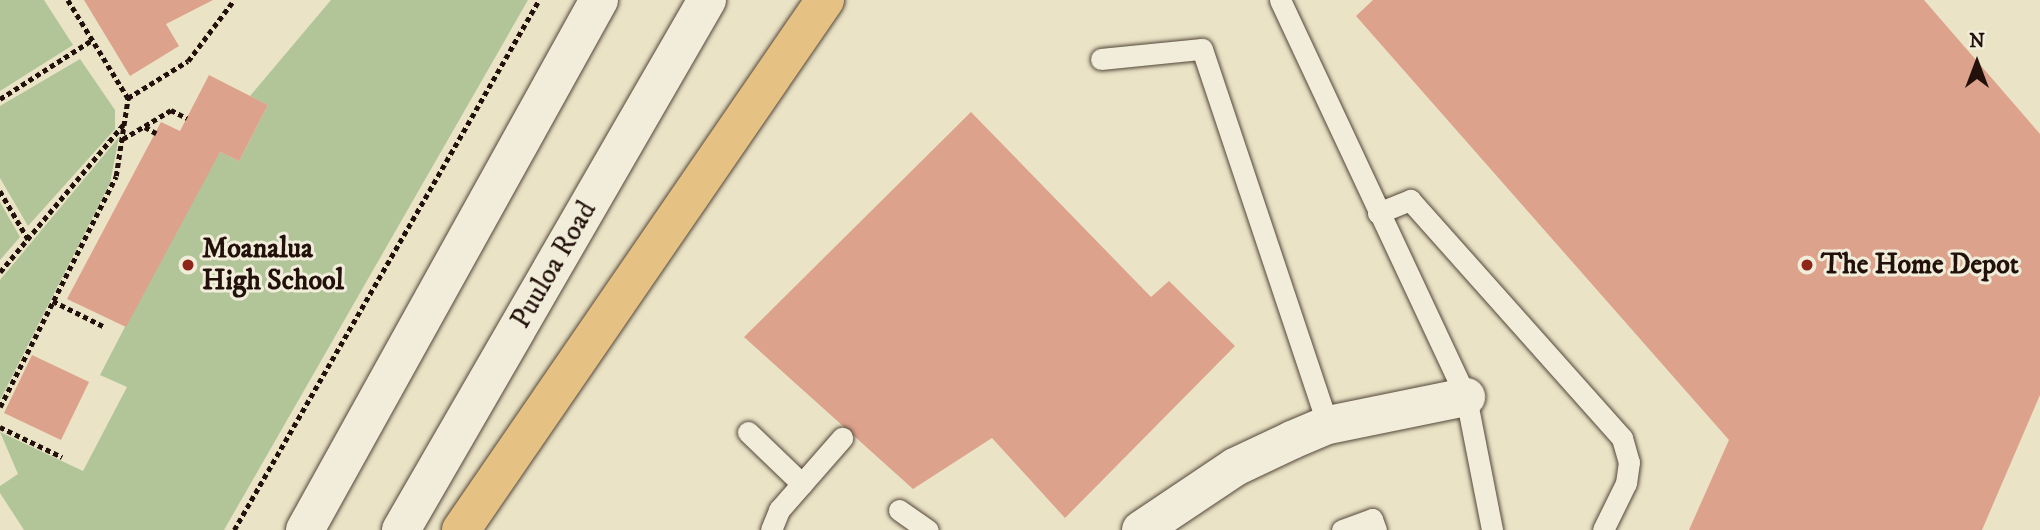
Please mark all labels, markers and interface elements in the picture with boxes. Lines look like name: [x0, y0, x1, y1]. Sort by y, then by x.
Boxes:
north arrow: [1942, 28, 2012, 98]
text: N: [1969, 30, 1985, 53]
street label: Puuloa Road: [504, 195, 604, 335]
place label: Moanalua High School: [202, 232, 344, 298]
place label: The Home Depot: [1821, 248, 2019, 282]
marker: Moanalua High School: [180, 257, 196, 273]
marker: The Home Depot: [1799, 257, 1815, 273]

